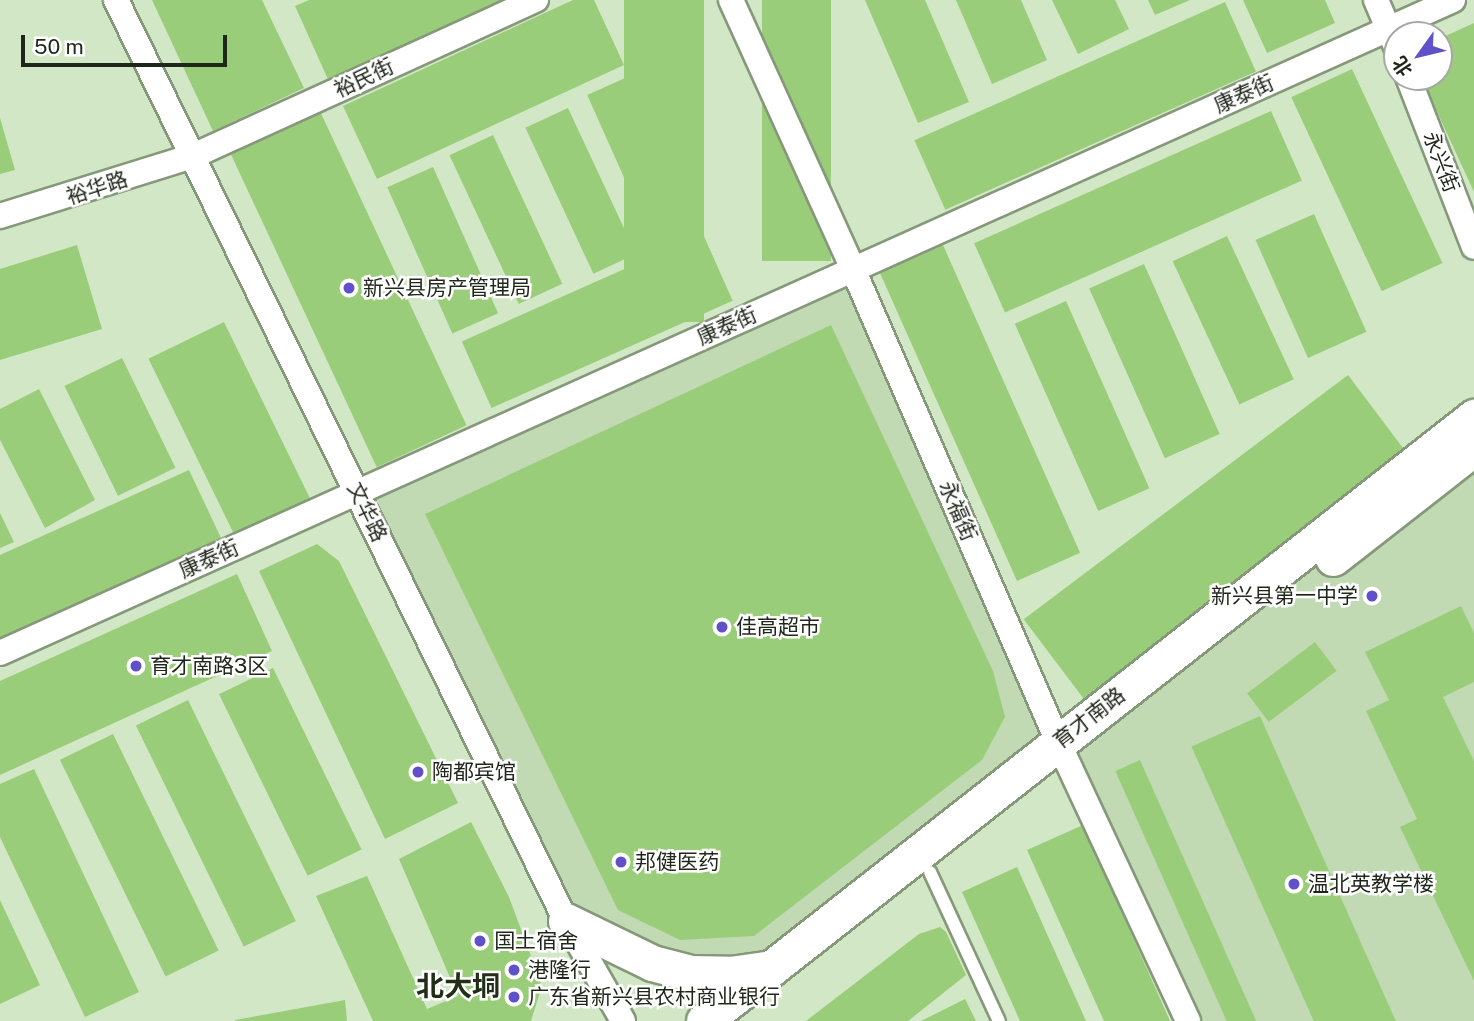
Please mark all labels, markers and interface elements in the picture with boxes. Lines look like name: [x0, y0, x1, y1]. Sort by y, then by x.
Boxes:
scale bar: [24, 21, 231, 65]
north arrow: [1383, 21, 1453, 91]
text: 50 m: [34, 34, 84, 59]
street label: 裕民街: [330, 53, 398, 103]
text: 北: [1388, 53, 1417, 81]
street label: 康泰街: [1210, 70, 1278, 118]
street label: 永兴街: [1418, 128, 1464, 196]
street label: 裕华路: [63, 166, 131, 210]
place label: 新兴县房产管理局: [363, 275, 531, 301]
marker: 新兴县房产管理局: [341, 280, 357, 296]
street label: 康泰街: [693, 302, 761, 350]
street label: 永福街: [934, 477, 982, 545]
street label: 文华路: [342, 478, 392, 546]
street label: 康泰街: [175, 535, 243, 583]
place label: 新兴县第一中学: [1211, 583, 1358, 609]
marker: 新兴县第一中学: [1364, 588, 1380, 604]
place label: 佳高超市: [736, 614, 820, 640]
marker: 佳高超市: [714, 619, 730, 635]
place label: 育才南路3区: [150, 653, 268, 679]
marker: 育才南路3区: [128, 658, 144, 674]
street label: 育才南路: [1048, 682, 1130, 754]
place label: 陶都宾馆: [432, 759, 516, 785]
marker: 陶都宾馆: [410, 764, 426, 780]
place label: 邦健医药: [635, 849, 719, 875]
marker: 邦健医药: [613, 854, 629, 870]
place label: 温北英教学楼: [1308, 871, 1434, 897]
marker: 温北英教学楼: [1286, 876, 1302, 892]
place label: 国土宿舍: [494, 928, 578, 954]
marker: 国土宿舍: [472, 933, 488, 949]
place label: 港隆行: [528, 957, 591, 983]
marker: 港隆行: [506, 962, 522, 978]
district label: 北大垌: [416, 969, 500, 1003]
place label: 广东省新兴县农村商业银行: [528, 984, 780, 1010]
marker: 广东省新兴县农村商业银行: [506, 989, 522, 1005]

